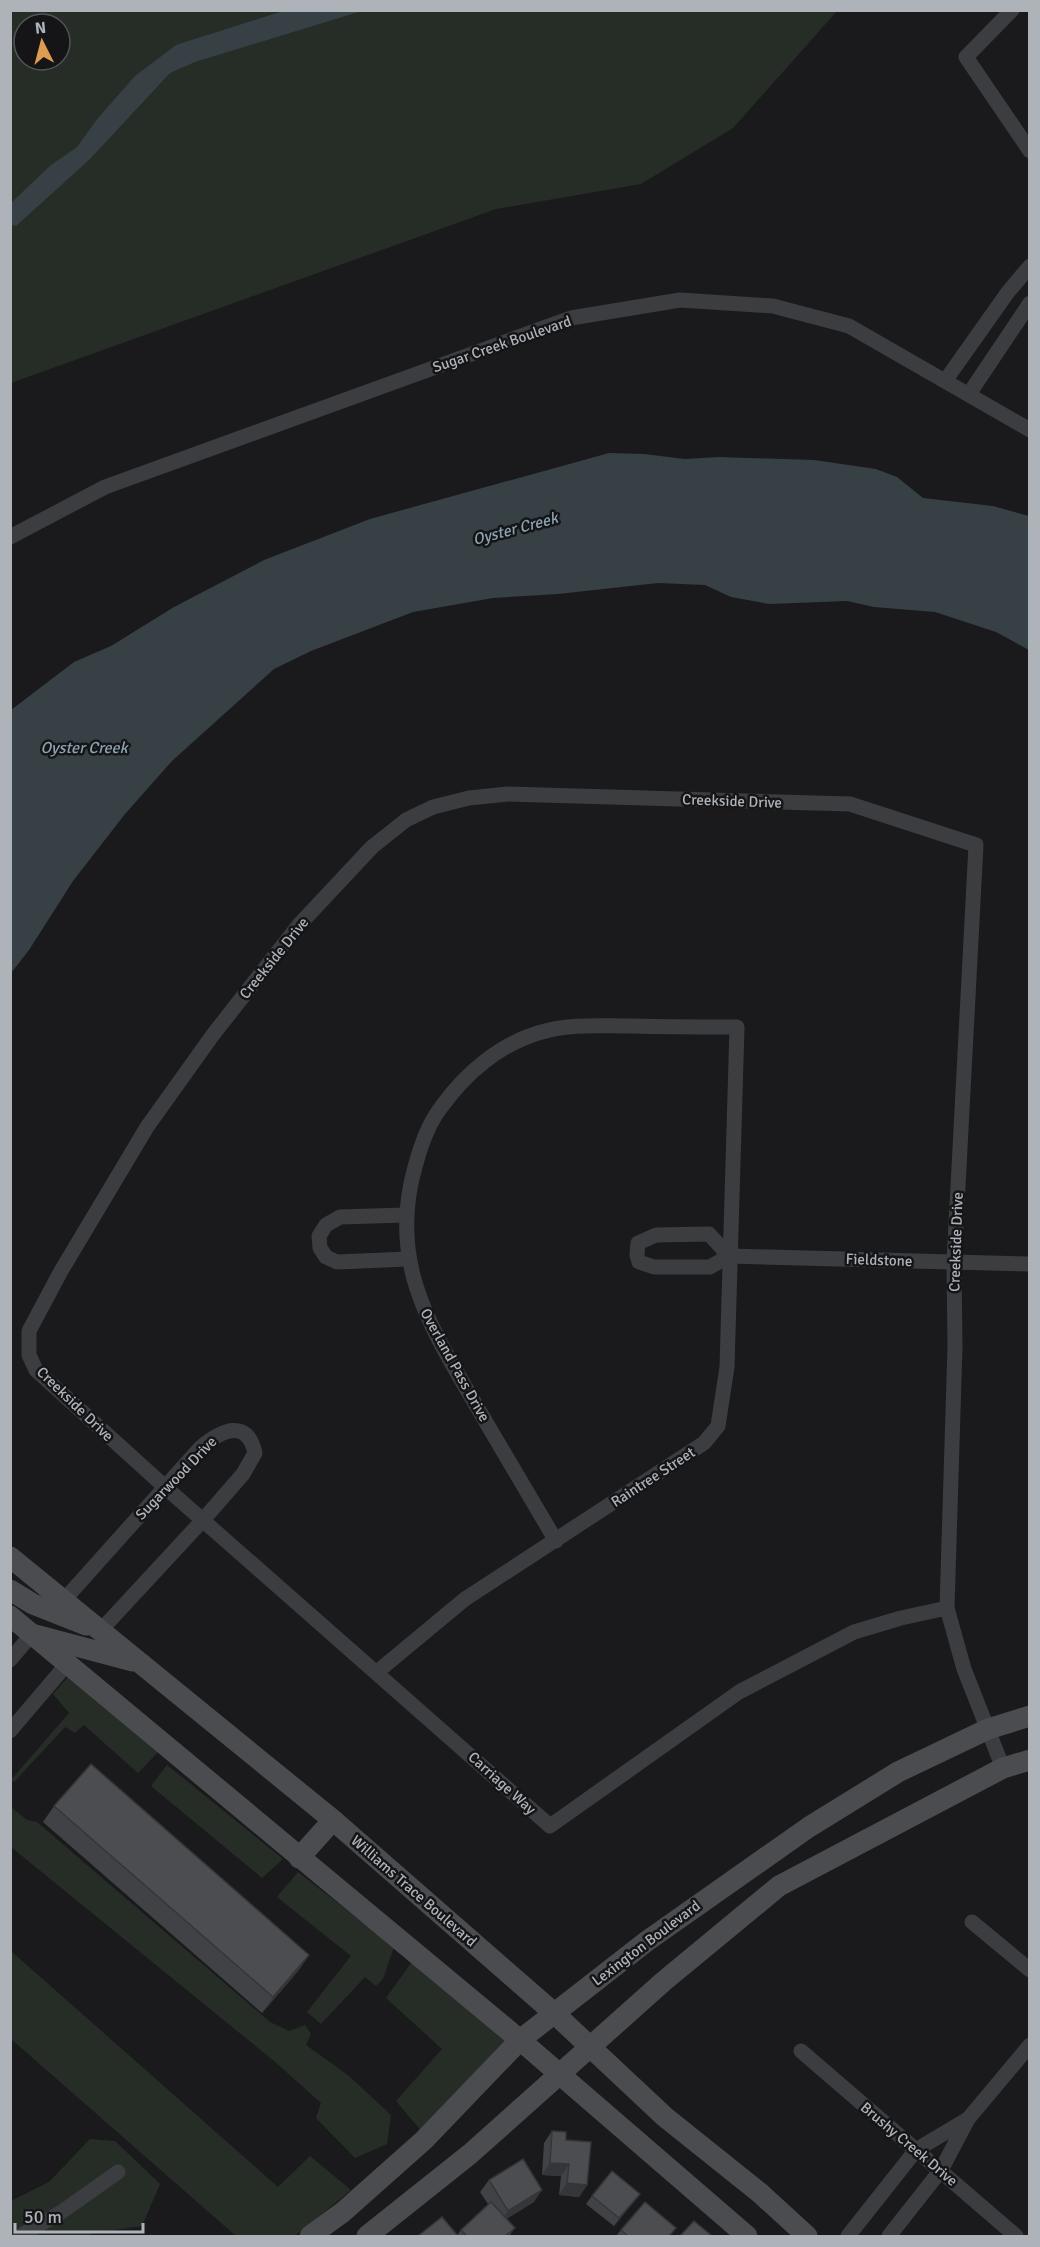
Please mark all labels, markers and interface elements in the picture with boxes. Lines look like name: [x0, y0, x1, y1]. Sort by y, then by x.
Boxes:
north arrow: [12, 12, 72, 72]
text: N: [34, 18, 47, 39]
street label: Sugar Creek Boulevard: [430, 312, 574, 376]
water label: Oyster Creek: [471, 508, 562, 550]
water label: Oyster Creek: [40, 738, 130, 758]
street label: Creekside Drive: [682, 790, 782, 812]
street label: Creekside Drive: [236, 914, 312, 1002]
street label: Creekside Drive: [945, 1192, 967, 1292]
street label: Fieldstone: [845, 1250, 913, 1270]
street label: Overland Pass Drive: [416, 1305, 494, 1425]
street label: Creekside Drive: [33, 1363, 117, 1445]
street label: Sugarwood Drive: [132, 1433, 220, 1523]
street label: Raintree Street: [608, 1443, 698, 1511]
street label: Carriage Way: [464, 1748, 540, 1818]
street label: Williams Trace Boulevard: [347, 1831, 481, 1951]
street label: Lexington Boulevard: [588, 1896, 704, 1990]
street label: Brushy Creek Drive: [857, 2098, 961, 2190]
scale bar: [15, 2196, 142, 2234]
text: 50 m: [24, 2206, 62, 2228]

